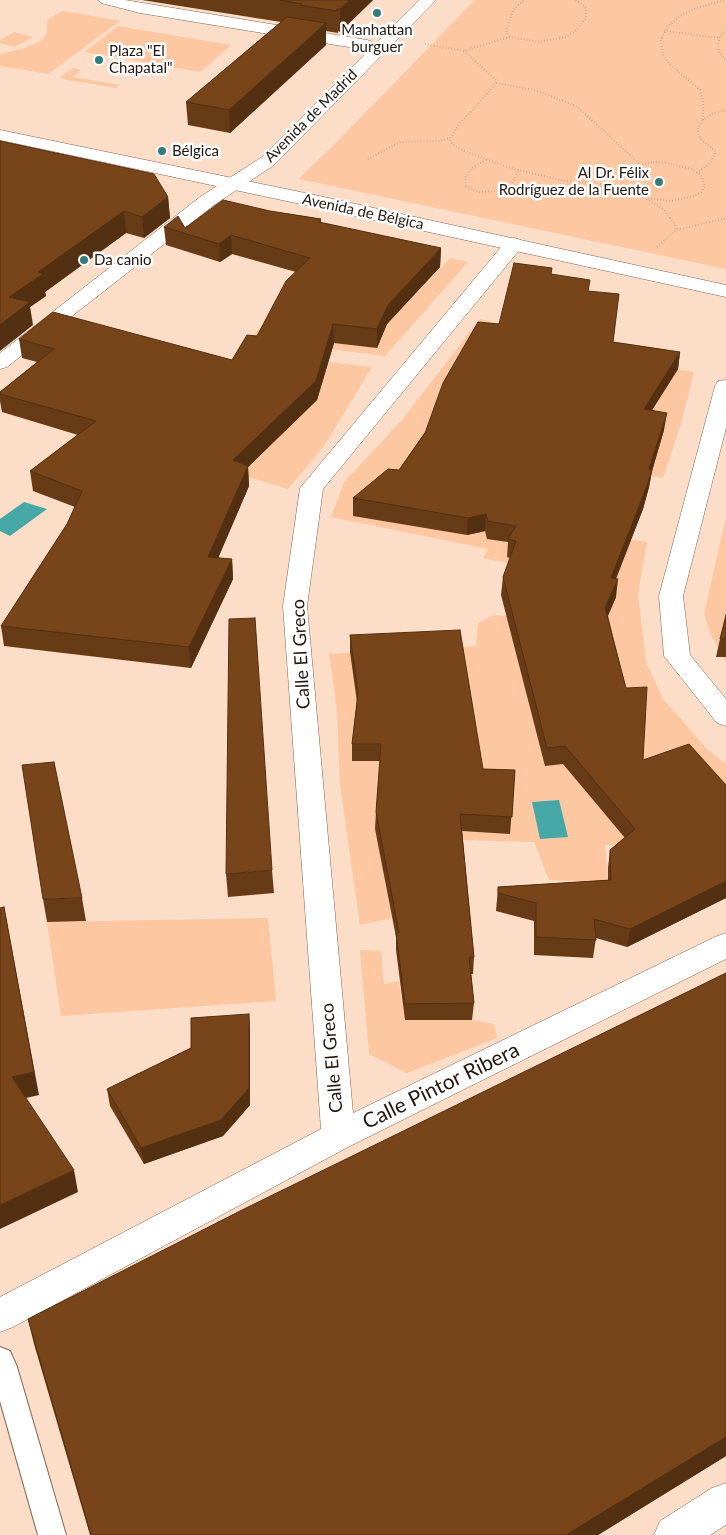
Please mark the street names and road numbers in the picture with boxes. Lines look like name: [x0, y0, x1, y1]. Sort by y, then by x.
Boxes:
street label: Avenida de Madrid: [261, 66, 361, 166]
street label: Avenida de Bélgica: [301, 190, 425, 234]
street label: Calle El Greco: [287, 598, 315, 710]
street label: Calle El Greco: [316, 1002, 348, 1114]
street label: Calle Pintor Ribera: [359, 1037, 523, 1135]

